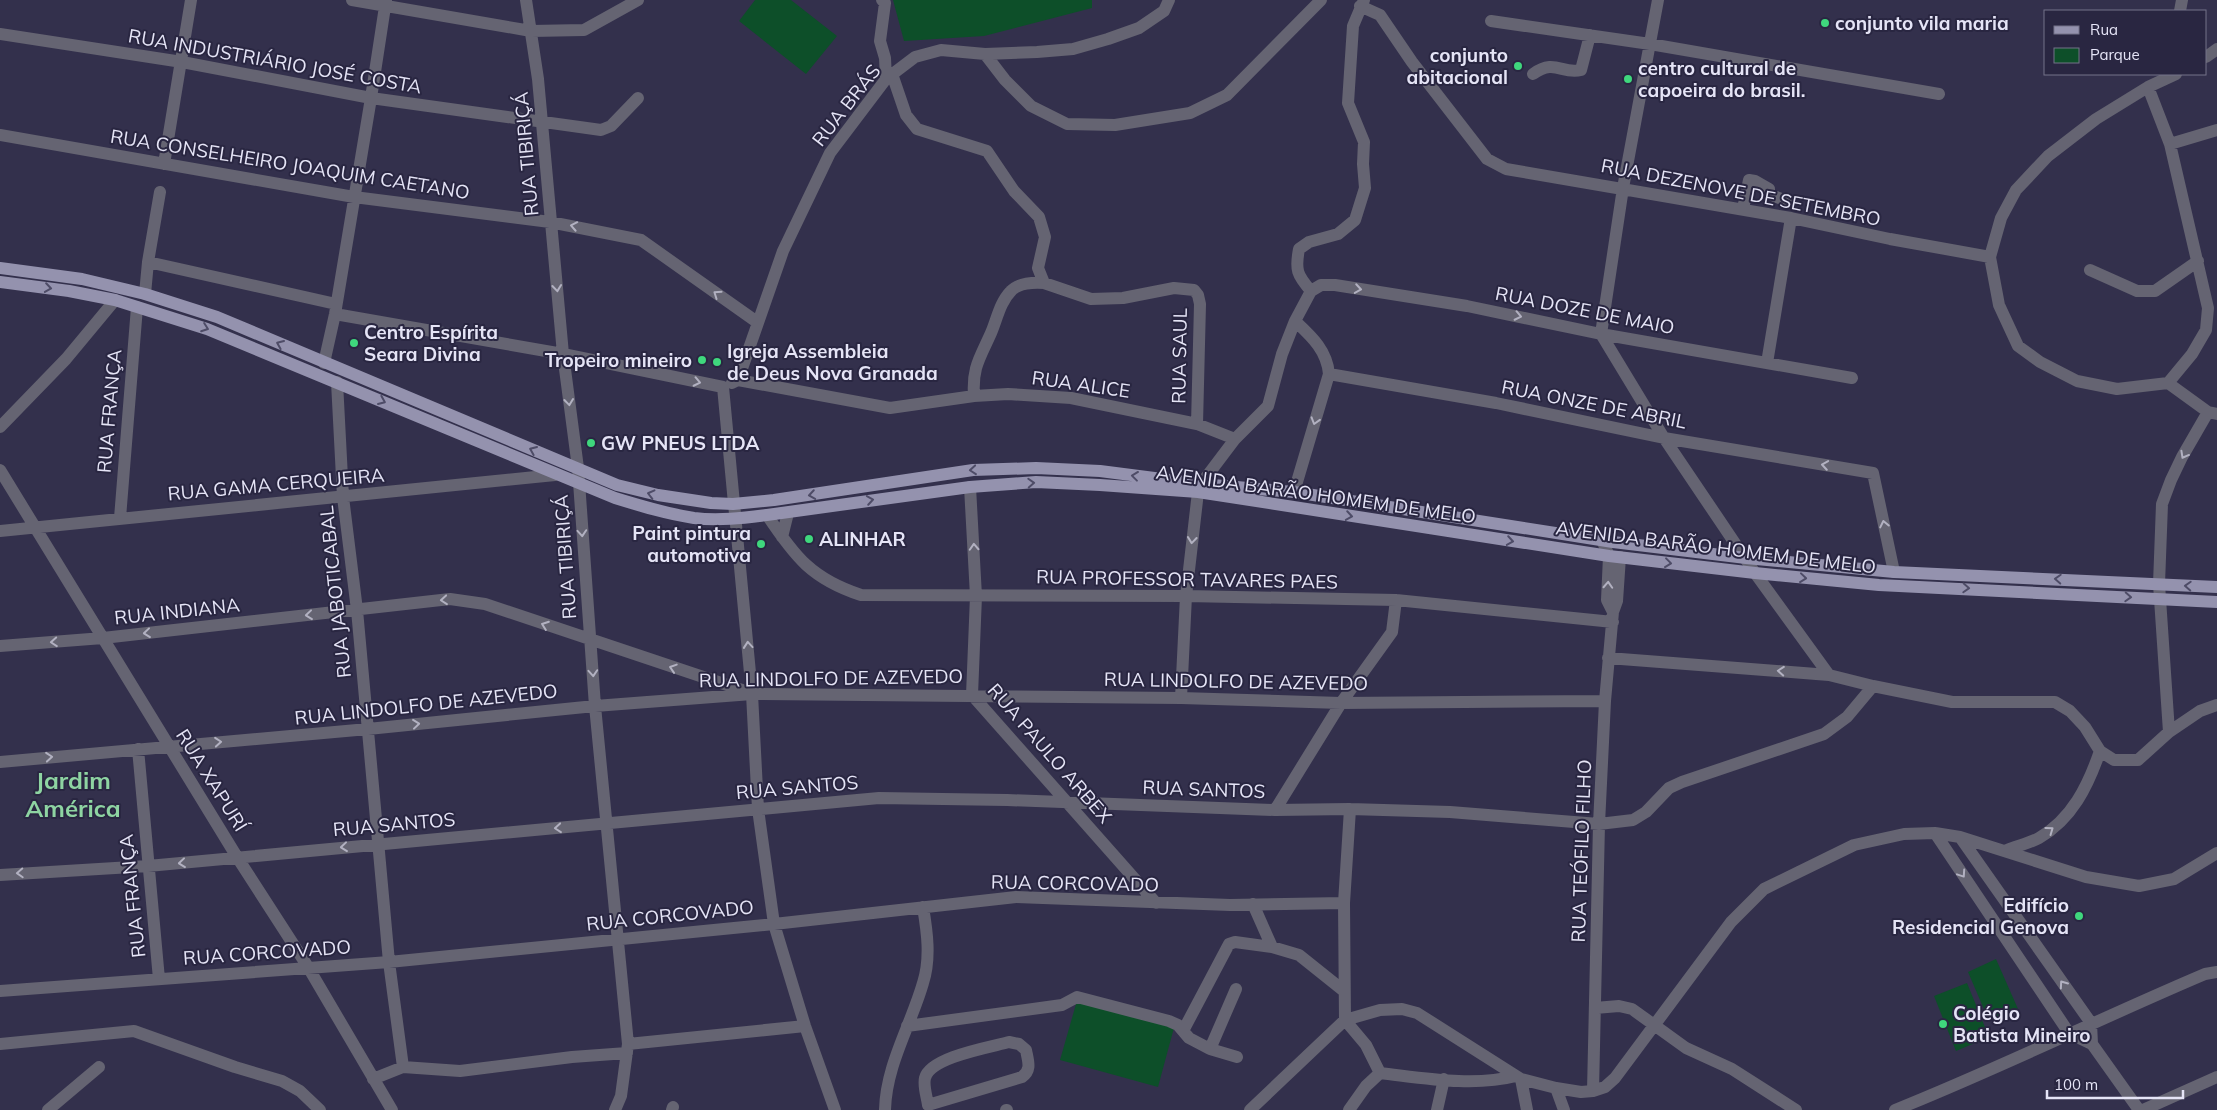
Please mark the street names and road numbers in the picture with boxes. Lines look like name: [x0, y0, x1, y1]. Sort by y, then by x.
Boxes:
street label: RUA INDUSTRIÁRIO JOSÉ COSTA: [126, 23, 424, 99]
street label: RUA BRÁS: [807, 59, 885, 151]
street label: RUA TIBIRIÇÁ: [509, 91, 543, 217]
street label: RUA CONSELHEIRO JOAQUIM CAETANO: [109, 124, 471, 204]
street label: RUA DEZENOVE DE SETEMBRO: [1599, 153, 1883, 231]
street label: RUA DOZE DE MAIO: [1493, 281, 1677, 339]
street label: RUA SAUL: [1166, 307, 1192, 404]
street label: RUA FRANÇA: [92, 348, 126, 474]
street label: RUA ALICE: [1030, 365, 1132, 403]
street label: RUA ONZE DE ABRIL: [1500, 374, 1689, 434]
street label: AVENIDA BARÃO HOMEM DE MELO: [1155, 460, 1477, 528]
street label: RUA GAMA CERQUEIRA: [167, 463, 385, 505]
street label: RUA TIBIRIÇÁ: [549, 494, 581, 620]
street label: RUA JABOTICABAL: [314, 504, 356, 679]
street label: AVENIDA BARÃO HOMEM DE MELO: [1554, 515, 1878, 579]
street label: RUA PROFESSOR TAVARES PAES: [1036, 564, 1338, 594]
street label: RUA INDIANA: [113, 592, 241, 630]
street label: RUA LINDOLFO DE AZEVEDO: [699, 664, 963, 692]
street label: RUA LINDOLFO DE AZEVEDO: [1104, 667, 1368, 695]
street label: RUA LINDOLFO DE AZEVEDO: [293, 678, 559, 730]
street label: RUA PAULO ARBEX: [983, 678, 1118, 828]
street label: RUA XAPURÍ: [171, 724, 254, 837]
street label: RUA TEÓFILO FILHO: [1566, 759, 1596, 943]
street label: RUA SANTOS: [735, 770, 859, 804]
street label: RUA SANTOS: [1142, 775, 1266, 803]
street label: RUA SANTOS: [332, 807, 456, 841]
street label: RUA FRANÇA: [114, 833, 150, 959]
street label: RUA CORCOVADO: [991, 870, 1159, 896]
street label: RUA CORCOVADO: [585, 894, 755, 936]
street label: RUA CORCOVADO: [182, 934, 352, 970]

